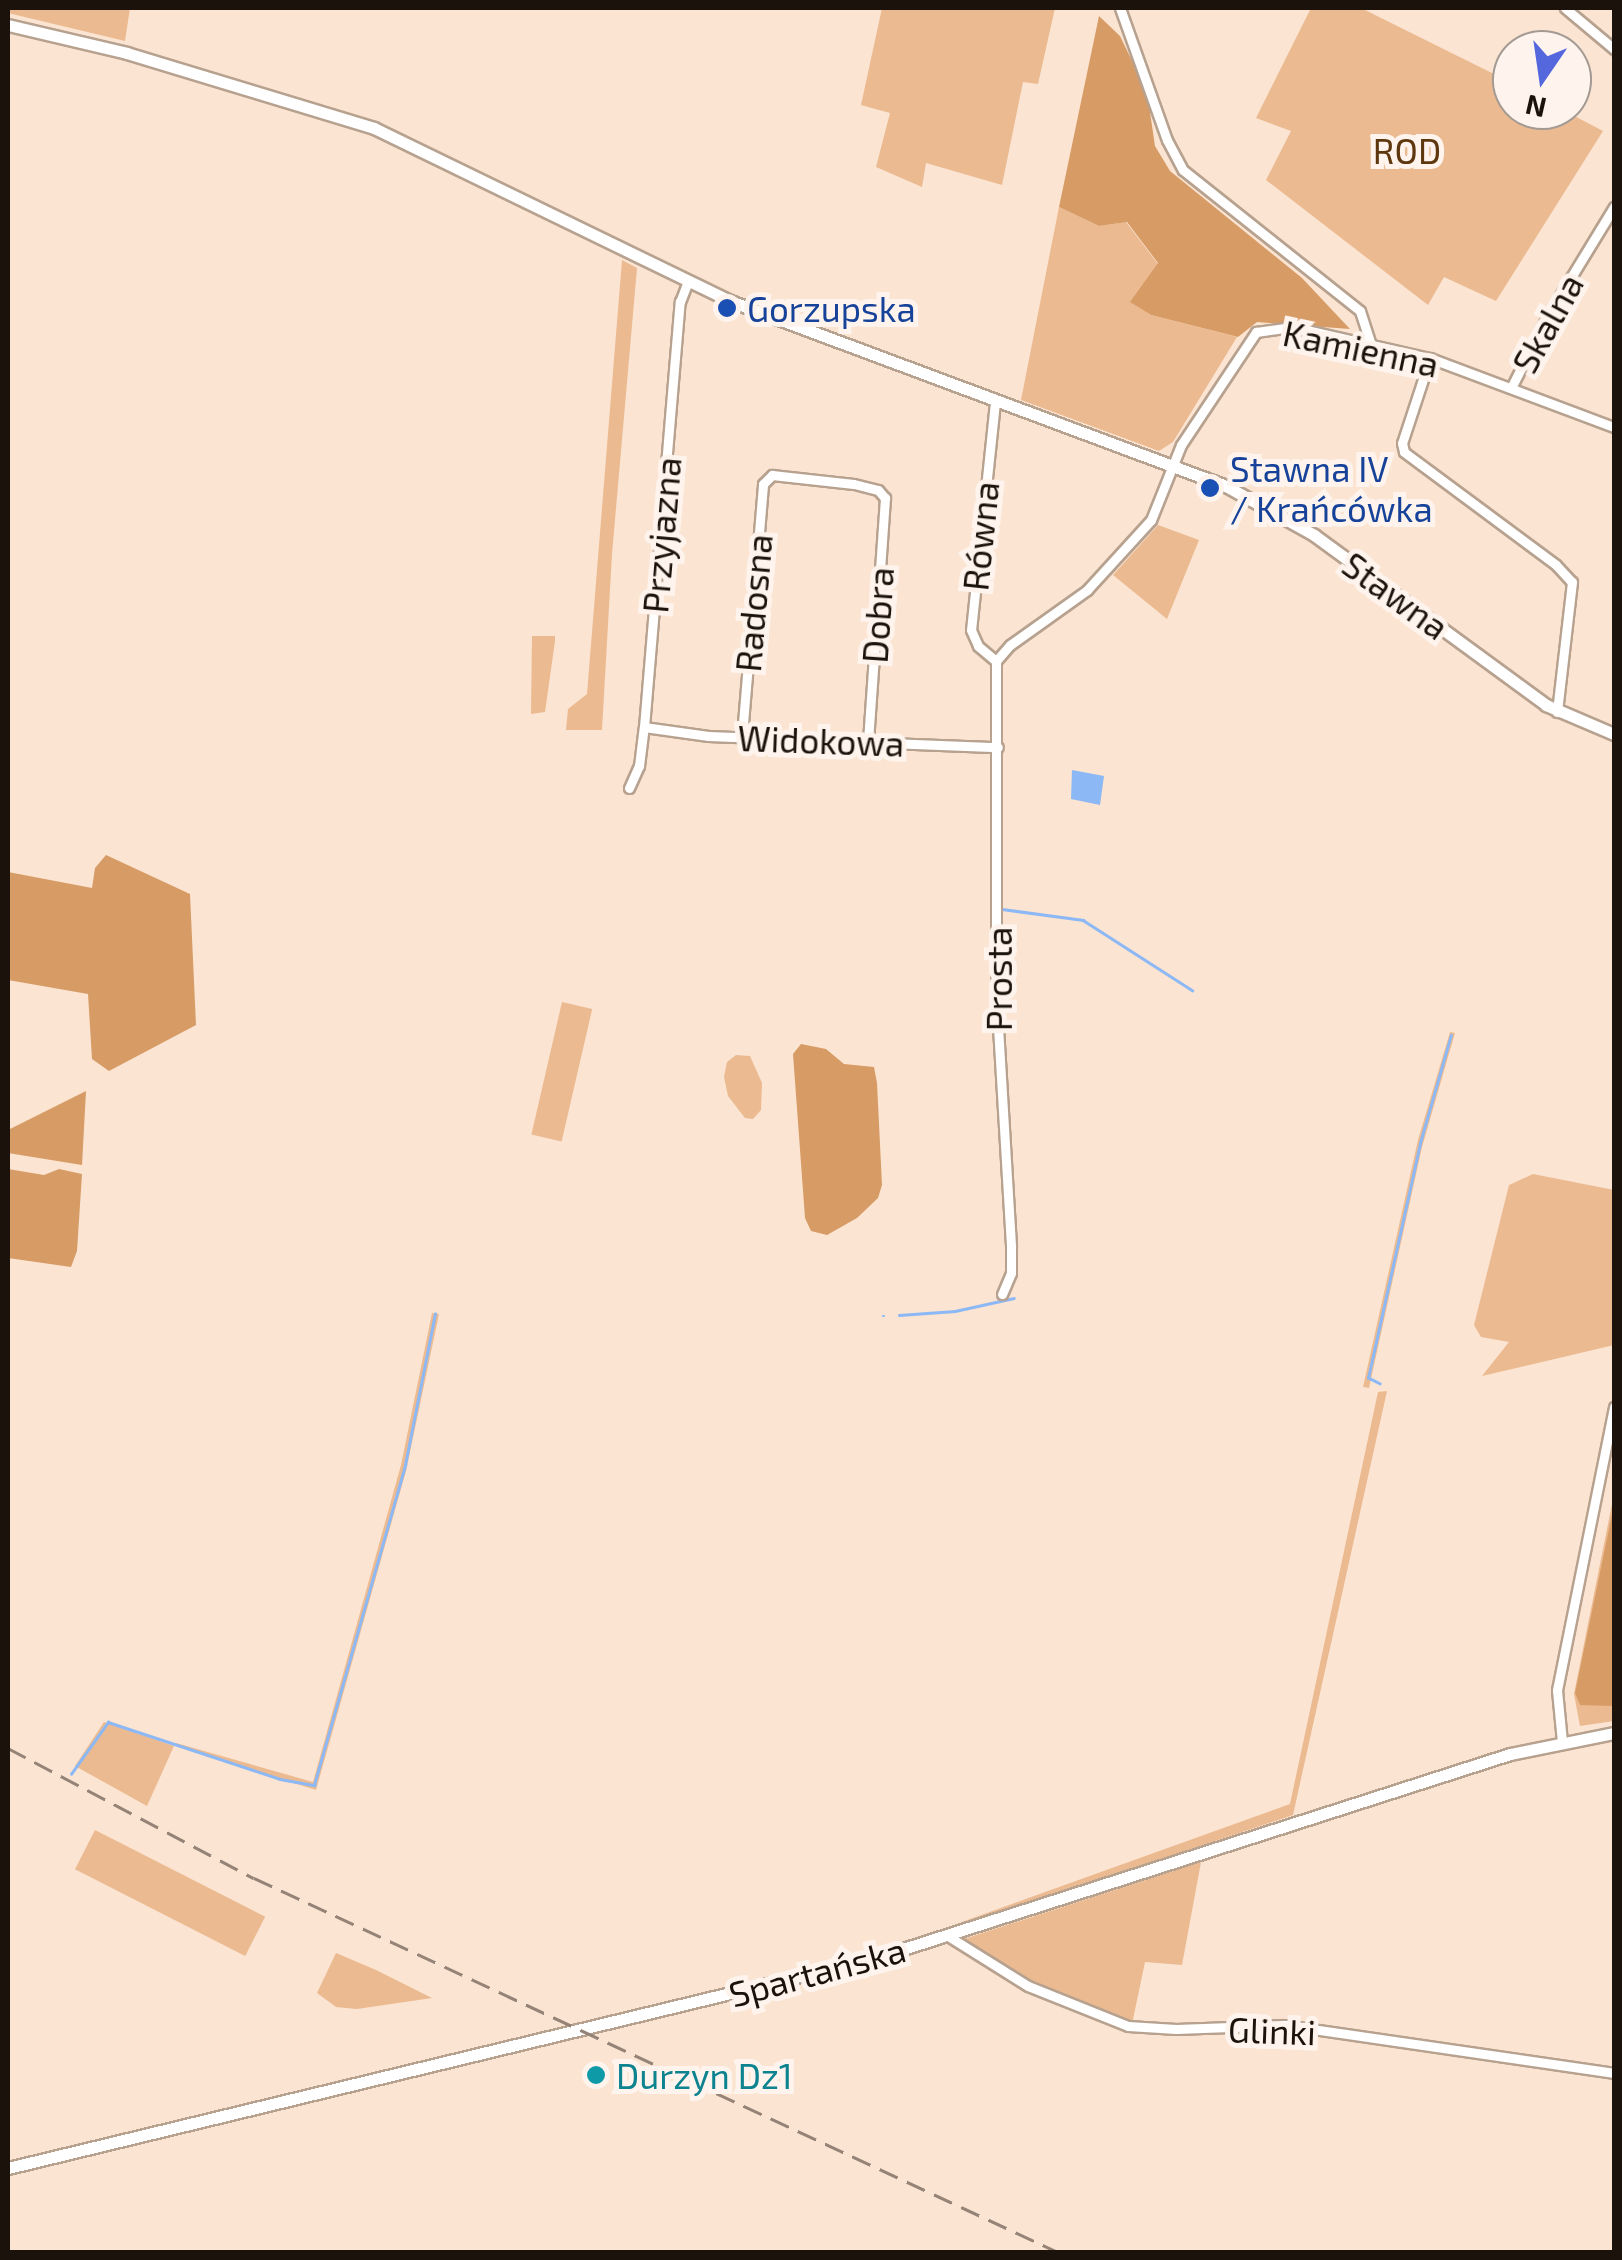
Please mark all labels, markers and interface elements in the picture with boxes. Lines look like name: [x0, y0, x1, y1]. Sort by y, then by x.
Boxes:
north arrow: [1492, 30, 1592, 130]
text: N: [1522, 88, 1549, 126]
park label: ROD: [1373, 129, 1441, 171]
street label: Skalna: [1503, 266, 1591, 380]
place label: Gorzupska: [747, 287, 916, 329]
marker: Gorzupska: [716, 297, 738, 319]
street label: Kamienna: [1279, 311, 1443, 385]
place label: Stawna IV / Krańcówka: [1230, 447, 1433, 529]
street label: Przyjazna: [633, 455, 689, 615]
marker: Stawna IV / Krańcówka: [1199, 477, 1221, 499]
street label: Równa: [953, 479, 1007, 593]
street label: Radosna: [726, 532, 780, 674]
street label: Stawna: [1335, 543, 1457, 647]
street label: Dobra: [853, 565, 901, 665]
street label: Widokowa: [737, 716, 905, 764]
street label: Prosta: [977, 927, 1019, 1031]
street label: Spartańska: [724, 1927, 910, 2015]
street label: Glinki: [1227, 2007, 1317, 2053]
place label: Durzyn Dz1: [616, 2054, 793, 2096]
marker: Durzyn Dz1: [585, 2064, 607, 2086]

